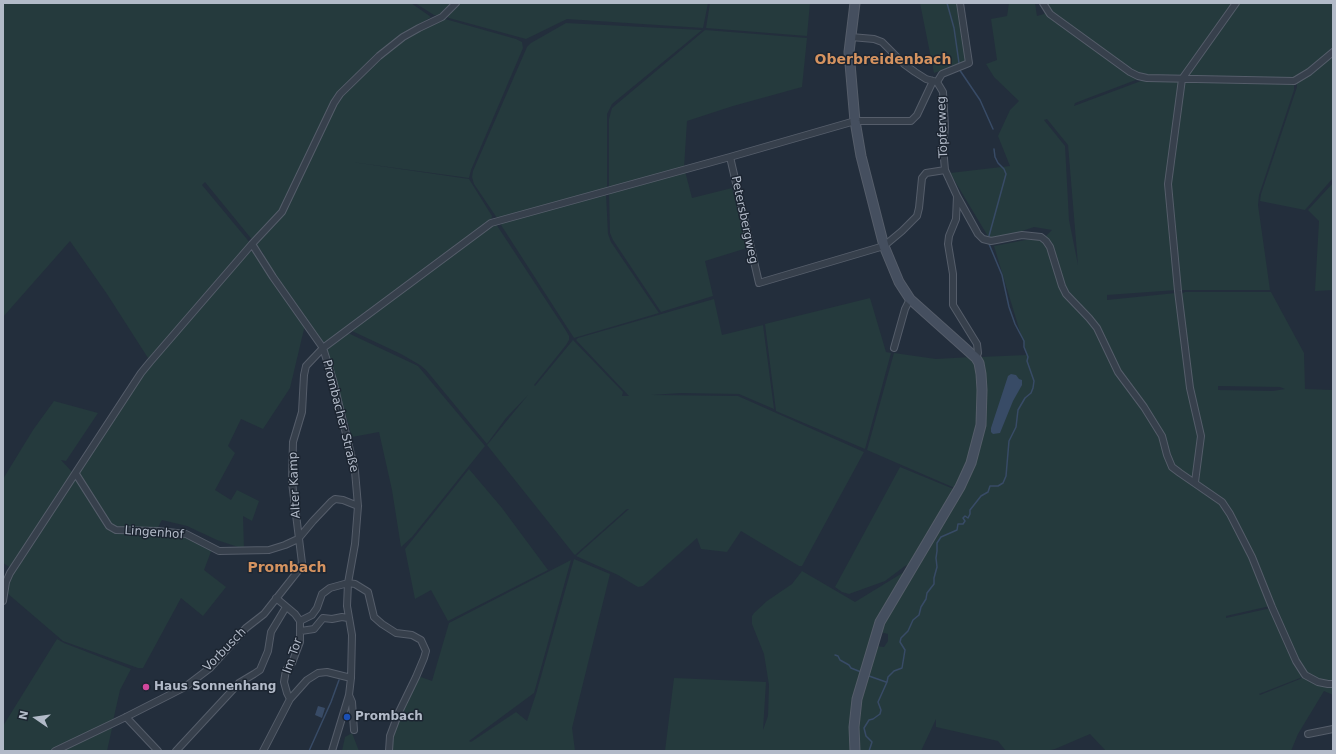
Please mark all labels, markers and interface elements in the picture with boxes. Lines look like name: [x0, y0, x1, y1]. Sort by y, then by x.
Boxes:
district label: Oberbreidenbach: [815, 52, 951, 68]
street label: Töpferweg: [935, 96, 951, 158]
street label: Petersbergweg: [728, 175, 760, 265]
street label: Prombacher Straße: [319, 358, 361, 474]
street label: Alter Kamp: [286, 451, 304, 519]
street label: Lingenhof: [124, 524, 184, 542]
district label: Prombach: [247, 560, 327, 576]
street label: Vorbusch: [201, 625, 249, 675]
street label: Im Tor: [280, 636, 306, 676]
place label: Haus Sonnenhang: [154, 680, 276, 694]
marker: Haus Sonnenhang: [141, 682, 151, 692]
north arrow: [16, 698, 56, 738]
text: N: [16, 709, 31, 721]
place label: Prombach: [355, 710, 423, 724]
marker: Prombach: [342, 712, 352, 722]

